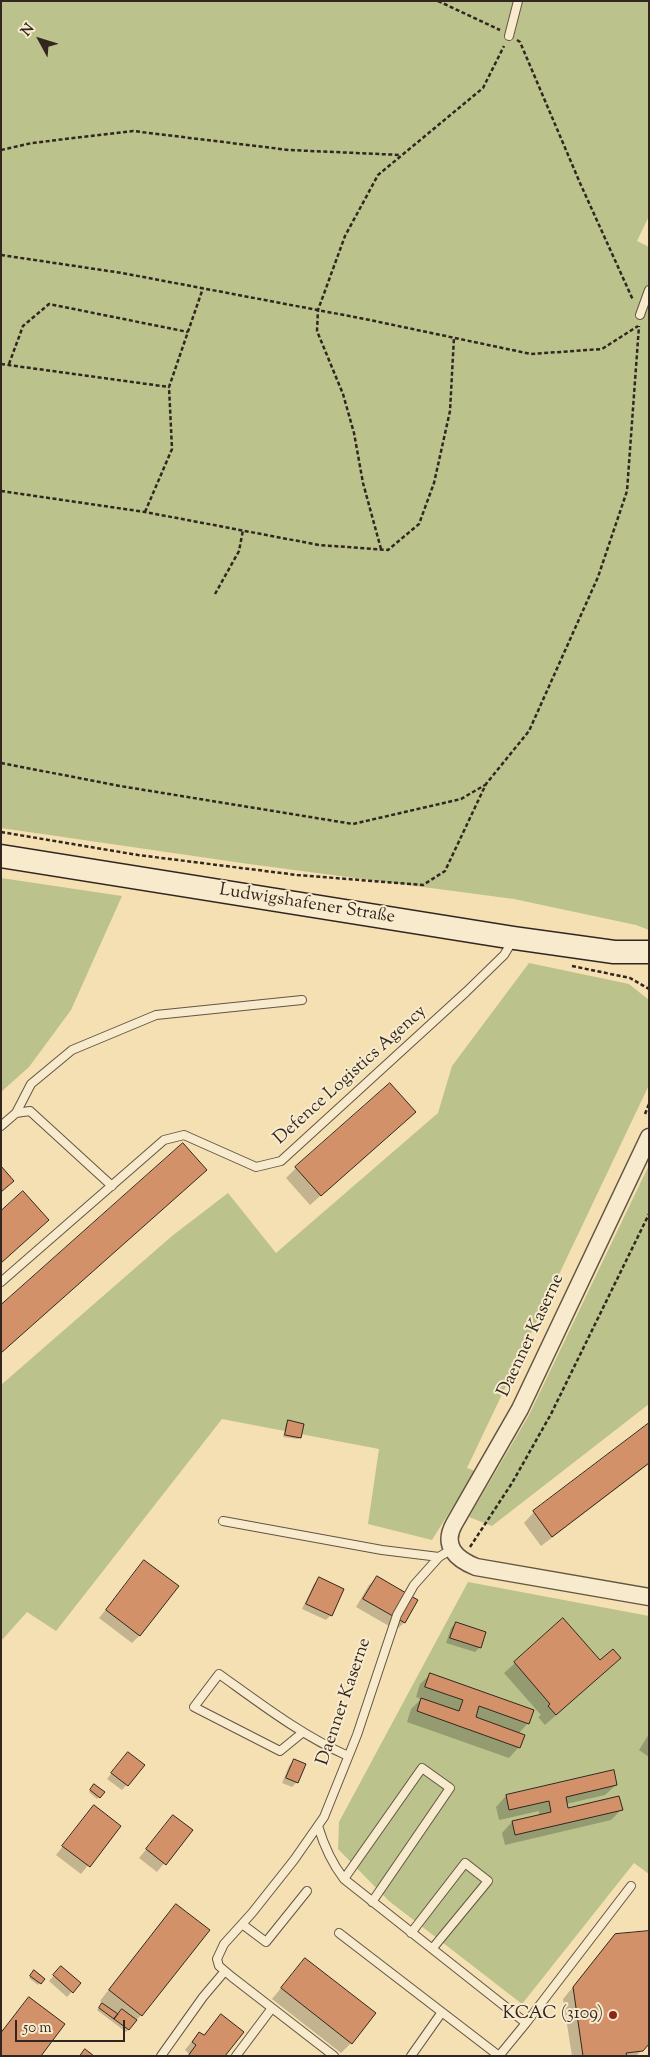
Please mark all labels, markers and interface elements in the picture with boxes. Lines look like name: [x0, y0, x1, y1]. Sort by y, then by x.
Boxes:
north arrow: [15, 15, 65, 65]
text: N: [17, 20, 40, 41]
street label: Ludwigshafener Straße: [217, 880, 397, 930]
street label: Defence Logistics Agency: [270, 1002, 432, 1150]
street label: Daenner Kaserne: [494, 1271, 570, 1401]
street label: Daenner Kaserne: [313, 1636, 377, 1768]
place label: KCAC (3109): [503, 2004, 603, 2026]
marker: KCAC (3109): [607, 2009, 619, 2021]
scale bar: [18, 2010, 128, 2042]
text: 50 m: [23, 2018, 52, 2039]

